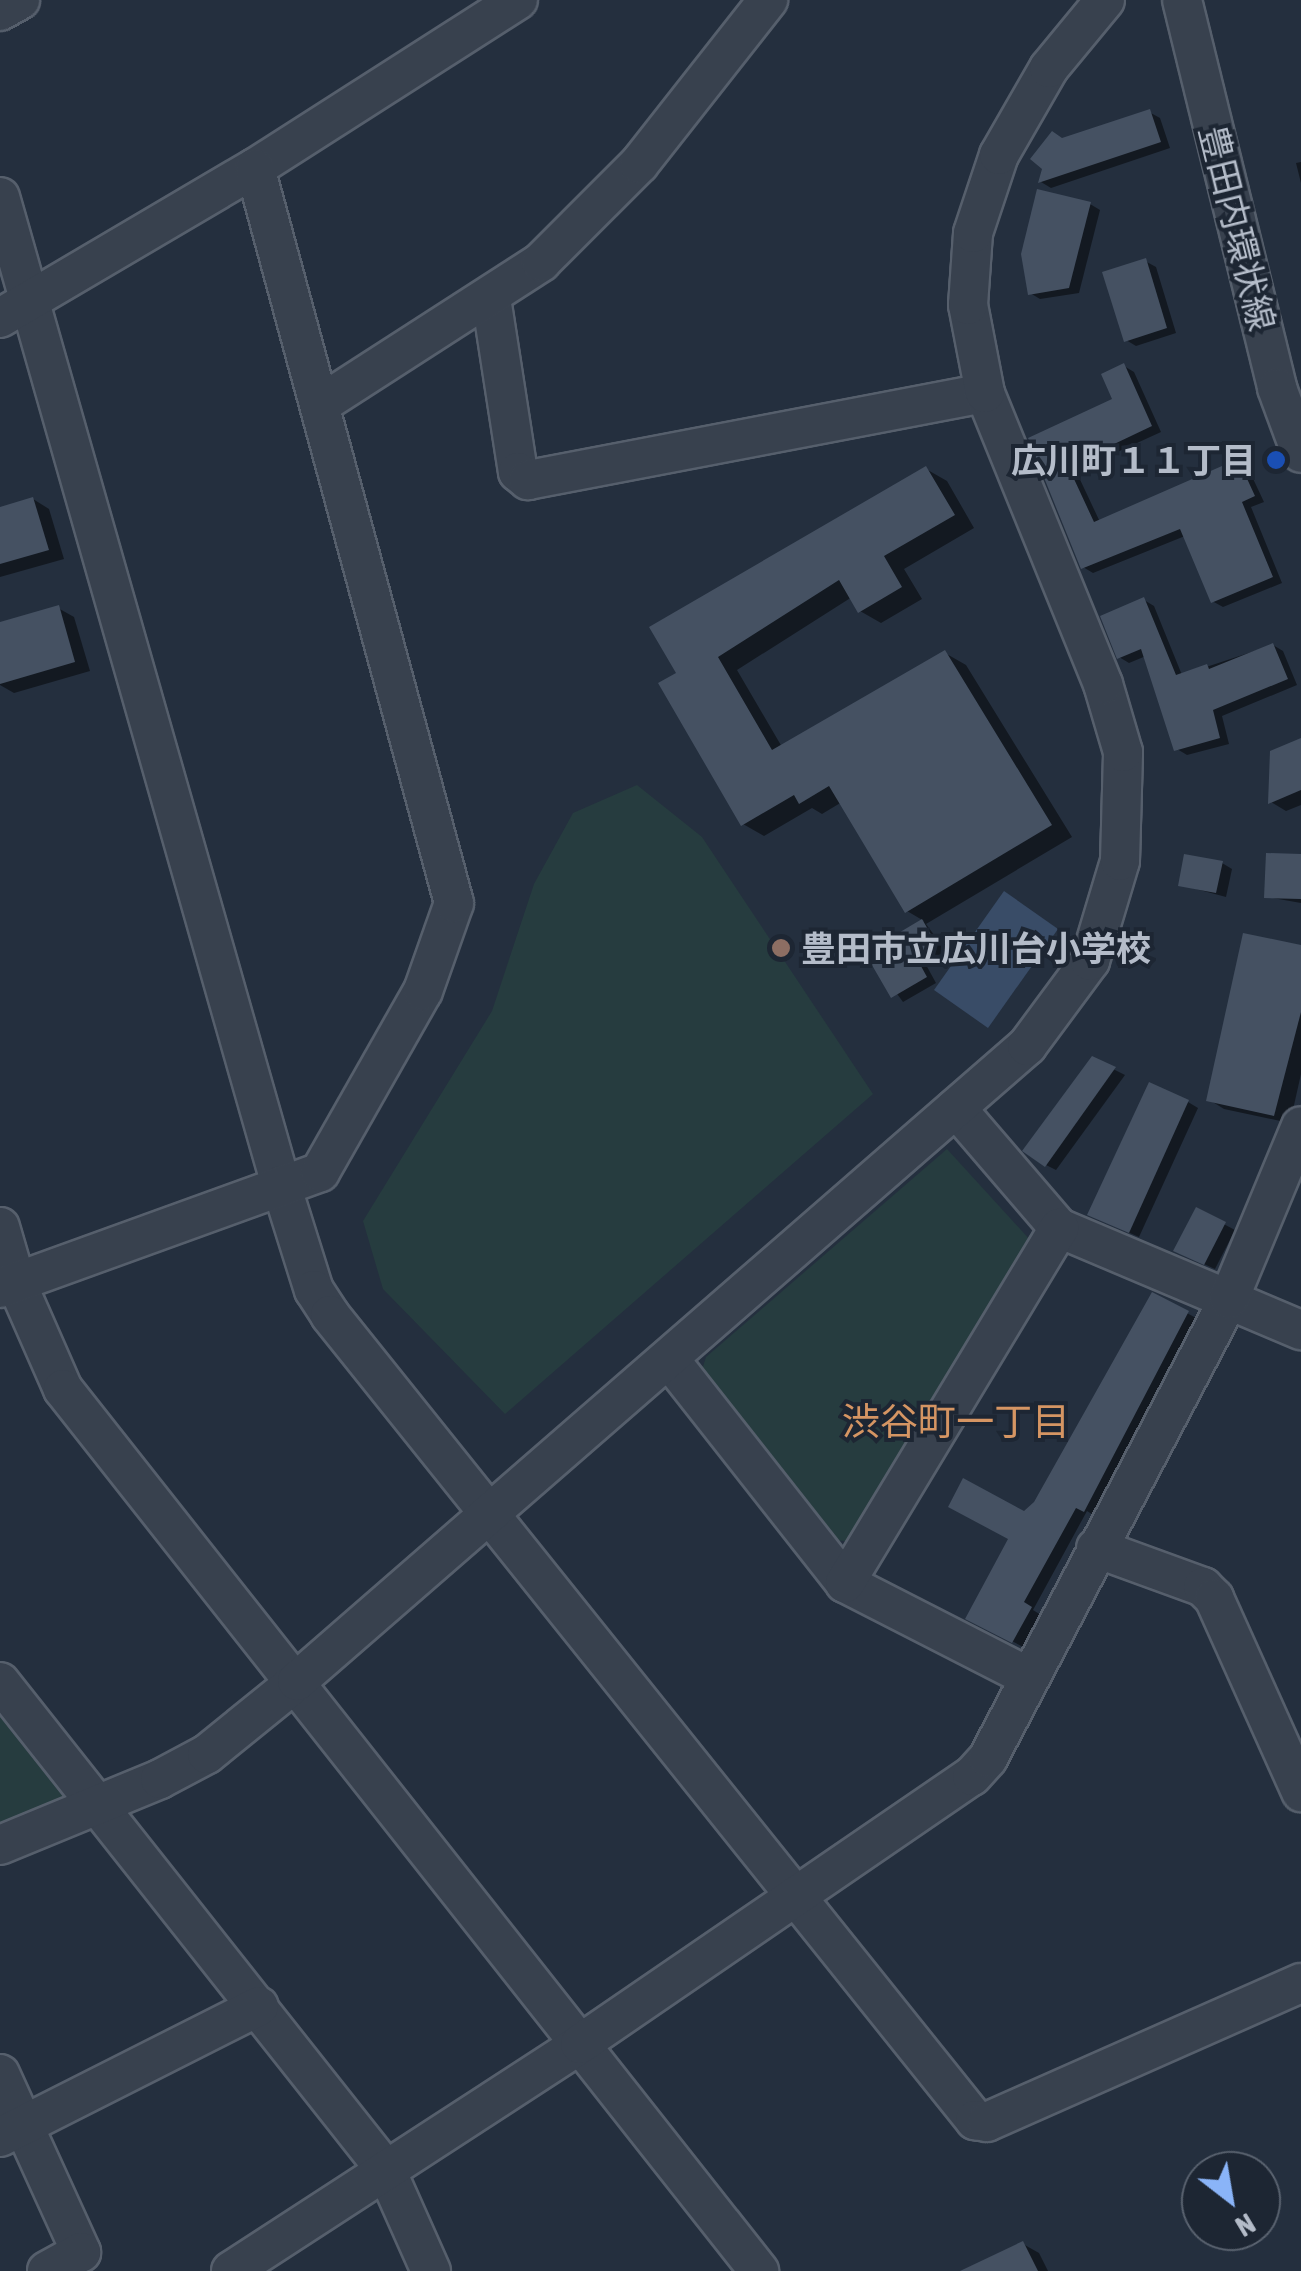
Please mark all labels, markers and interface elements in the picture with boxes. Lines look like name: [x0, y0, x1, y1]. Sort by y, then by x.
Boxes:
street label: 豊田内環状線: [1192, 121, 1284, 335]
place label: 広川町１１丁目: [1011, 439, 1256, 481]
marker: 広川町１１丁目: [1265, 449, 1287, 471]
place label: 豊田市立広川台小学校: [801, 927, 1151, 969]
marker: 豊田市立広川台小学校: [770, 937, 792, 959]
district label: 渋谷町一丁目: [842, 1399, 1070, 1445]
north arrow: [1181, 2151, 1281, 2251]
text: N: [1230, 2207, 1261, 2243]

